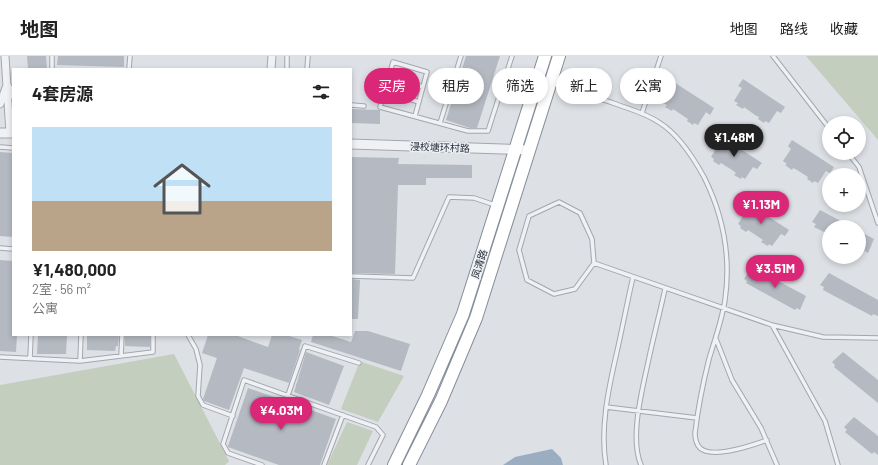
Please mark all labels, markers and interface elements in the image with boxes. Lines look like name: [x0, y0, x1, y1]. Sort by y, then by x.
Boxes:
text: 地图: [20, 17, 58, 40]
text: 地图: [730, 20, 758, 37]
text: 路线: [780, 20, 808, 37]
text: 收藏: [830, 20, 858, 37]
chip: 买房: [364, 68, 420, 104]
chip: 租房: [428, 68, 484, 104]
chip: 筛选: [492, 68, 548, 104]
chip: 新上: [556, 68, 612, 104]
chip: 公寓: [620, 68, 676, 104]
icon: filters: [310, 81, 332, 103]
text: 4套房源: [32, 83, 93, 103]
map controls: [822, 116, 866, 264]
button: locate: [822, 116, 866, 160]
pin: ¥1.48M: [701, 124, 767, 158]
text: ¥1.48M: [713, 129, 755, 145]
street label: 浸校塘环村路: [410, 140, 470, 154]
icon: home: [146, 153, 218, 225]
button: +: [822, 168, 866, 212]
pin: ¥1.13M: [728, 191, 794, 225]
text: ¥1.13M: [742, 196, 780, 212]
button: −: [822, 220, 866, 264]
street label: 凤清路: [469, 248, 489, 280]
pin: ¥3.51M: [742, 255, 808, 289]
text: ¥1,480,000: [32, 259, 117, 279]
text: ¥3.51M: [755, 260, 795, 276]
text: 2室 · 56 m²: [32, 281, 91, 297]
text: 公寓: [32, 300, 58, 316]
pin: ¥4.03M: [248, 397, 314, 431]
text: ¥4.03M: [259, 402, 303, 418]

